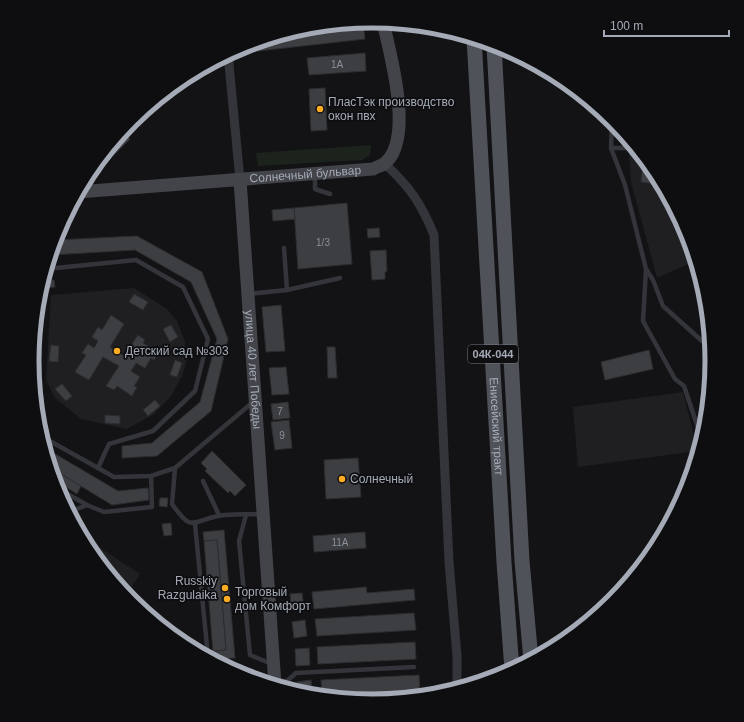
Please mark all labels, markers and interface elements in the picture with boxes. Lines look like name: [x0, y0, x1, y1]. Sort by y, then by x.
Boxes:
scale bar: [604, 12, 729, 38]
text: 100 m: [610, 19, 643, 33]
house number: 1А: [331, 59, 343, 70]
place label: ПласТэк производство окон пвх: [328, 95, 455, 123]
marker: ПласТэк производство окон пвх: [315, 104, 325, 114]
street label: Солнечный бульвар: [249, 163, 362, 186]
house number: 1/3: [316, 237, 330, 248]
street label: улица 40 лет Победы: [242, 310, 264, 430]
place label: Детский сад №303: [125, 344, 229, 358]
road number: 04К-044: [468, 345, 518, 363]
marker: Детский сад №303: [112, 346, 122, 356]
street label: Енисейский тракт: [486, 377, 506, 476]
house number: 7: [277, 406, 283, 417]
house number: 9: [279, 430, 285, 441]
place label: Солнечный: [350, 472, 413, 486]
marker: Солнечный: [337, 474, 347, 484]
house number: 11А: [331, 537, 349, 548]
place label: Russkiy Razgulaika: [158, 574, 217, 602]
marker: Russkiy Razgulaika: [220, 583, 230, 593]
place label: Торговый дом Комфорт: [235, 585, 311, 613]
marker: Торговый дом Комфорт: [222, 594, 232, 604]

